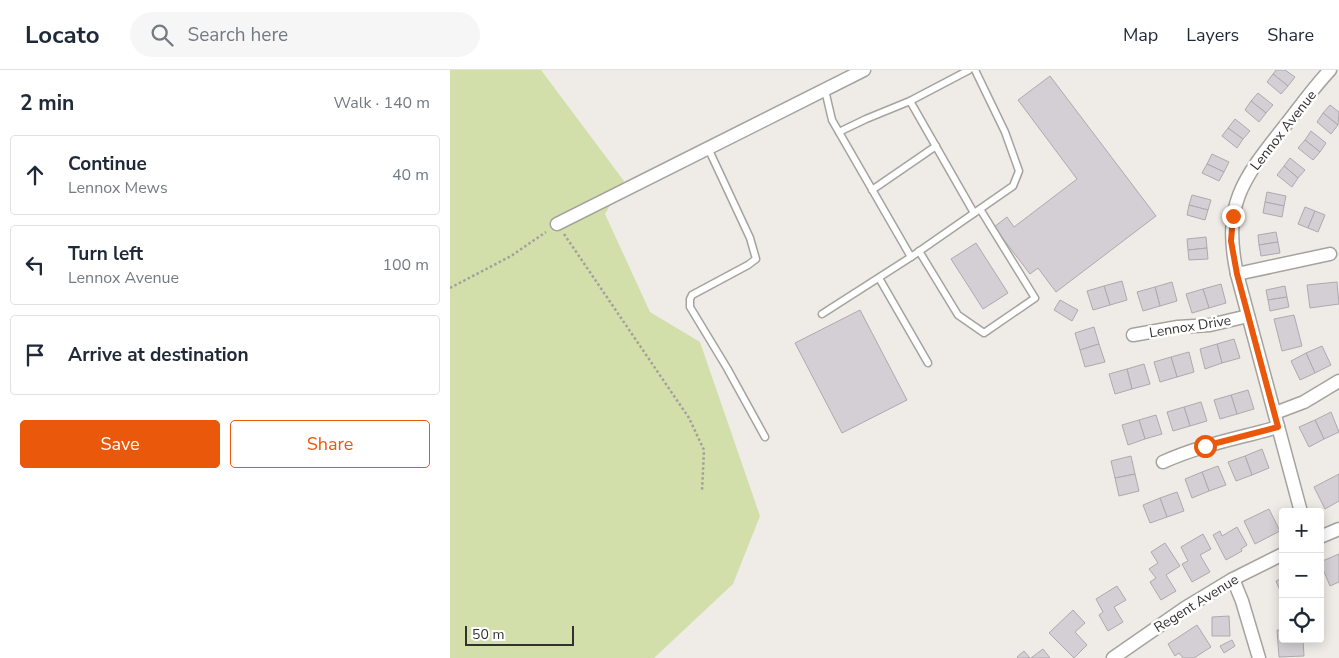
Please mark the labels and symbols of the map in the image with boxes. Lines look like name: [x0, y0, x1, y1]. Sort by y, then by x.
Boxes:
street label: Lennox Avenue: [1246, 86, 1321, 174]
route end: [1222, 205, 1245, 228]
street label: Lennox Drive: [1148, 311, 1232, 342]
route start: [1194, 435, 1217, 458]
street label: Regent Avenue: [1150, 570, 1242, 637]
scale bar: [465, 623, 574, 646]

